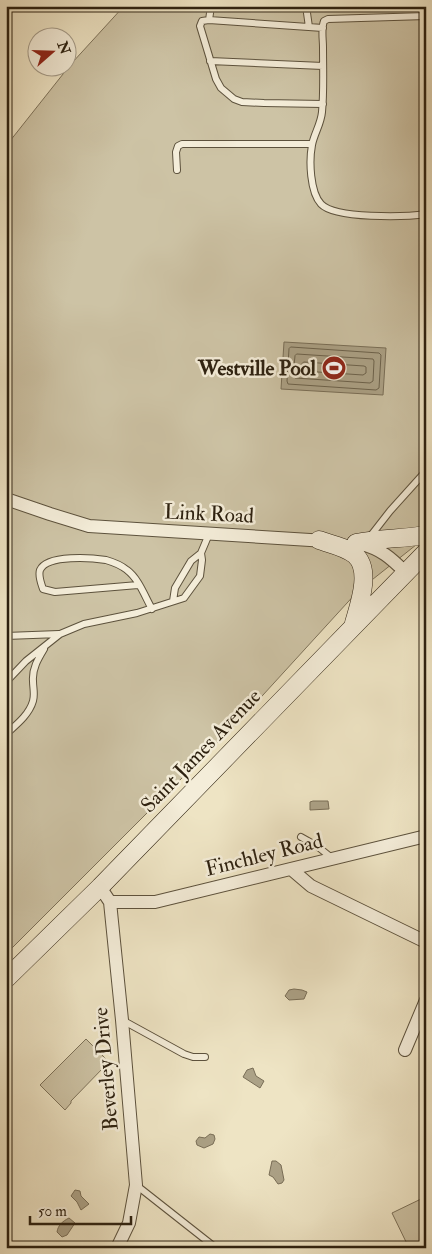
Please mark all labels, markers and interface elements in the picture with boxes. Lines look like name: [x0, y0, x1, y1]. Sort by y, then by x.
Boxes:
north arrow: [28, 28, 78, 78]
text: N: [53, 38, 74, 57]
place label: Westville Pool: [197, 355, 317, 382]
sports icon: Westville Pool: [321, 355, 347, 381]
street label: Link Road: [163, 498, 255, 530]
street label: Saint James Avenue: [135, 683, 267, 819]
street label: Finchley Road: [202, 827, 326, 883]
street label: Beverley Drive: [87, 1006, 125, 1132]
scale bar: [30, 1194, 131, 1226]
text: 50 m: [38, 1202, 67, 1221]

